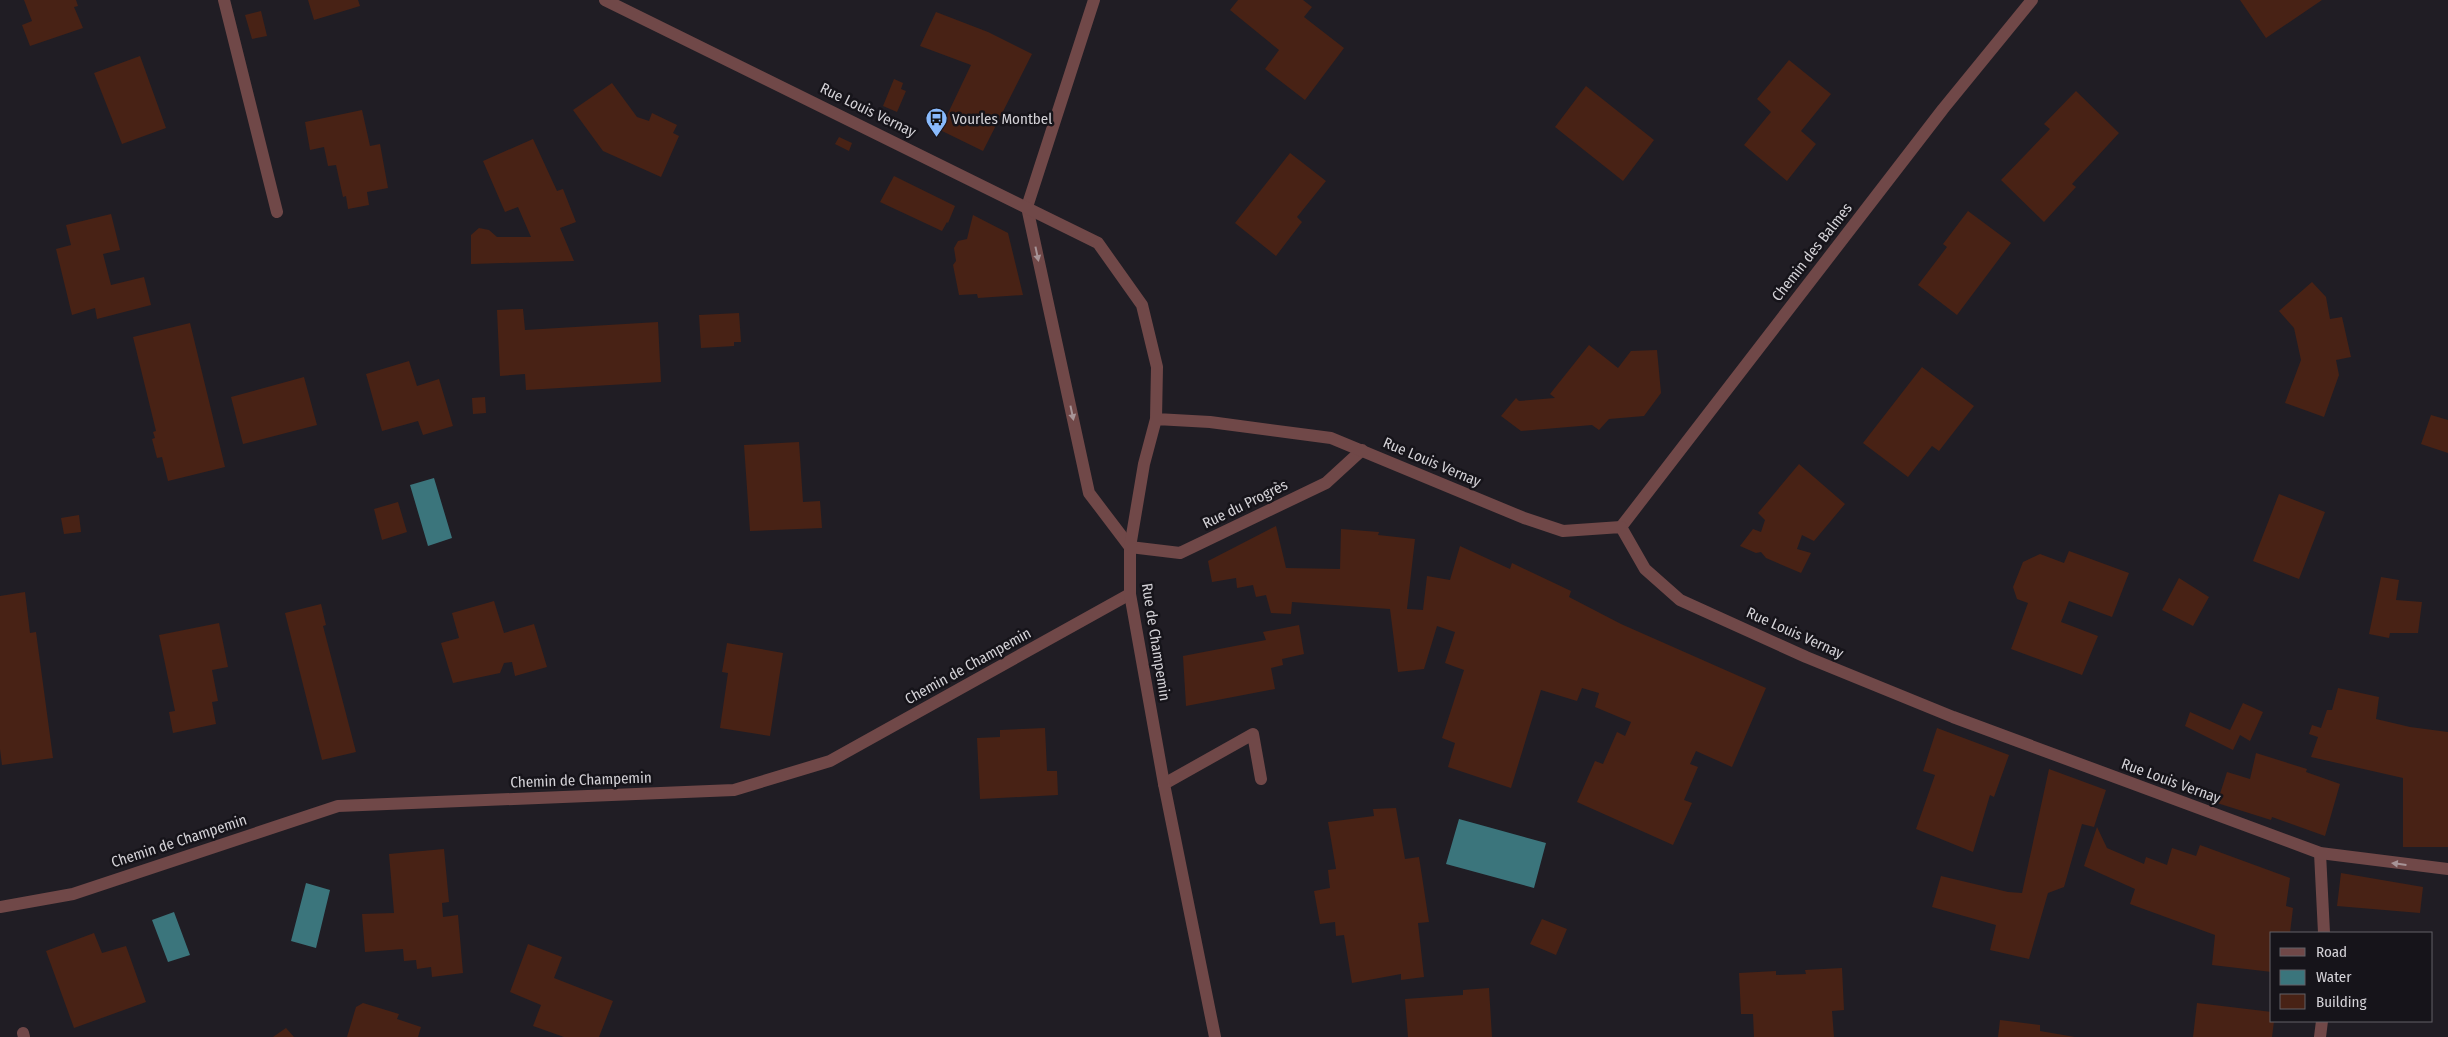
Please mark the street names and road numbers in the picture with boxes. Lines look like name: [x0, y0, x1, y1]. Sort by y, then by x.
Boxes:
street label: Rue Louis Vernay: [817, 79, 919, 141]
street label: Chemin des Balmes: [1768, 199, 1856, 305]
street label: Rue Louis Vernay: [1380, 433, 1484, 491]
street label: Rue du Progrès: [1200, 476, 1290, 532]
street label: Rue de Champemin: [1138, 582, 1174, 702]
street label: Rue Louis Vernay: [1744, 604, 1847, 663]
street label: Chemin de Champemin: [902, 624, 1034, 708]
street label: Rue Louis Vernay: [2119, 755, 2223, 807]
street label: Chemin de Champemin: [510, 769, 652, 791]
street label: Chemin de Champemin: [109, 811, 249, 871]

